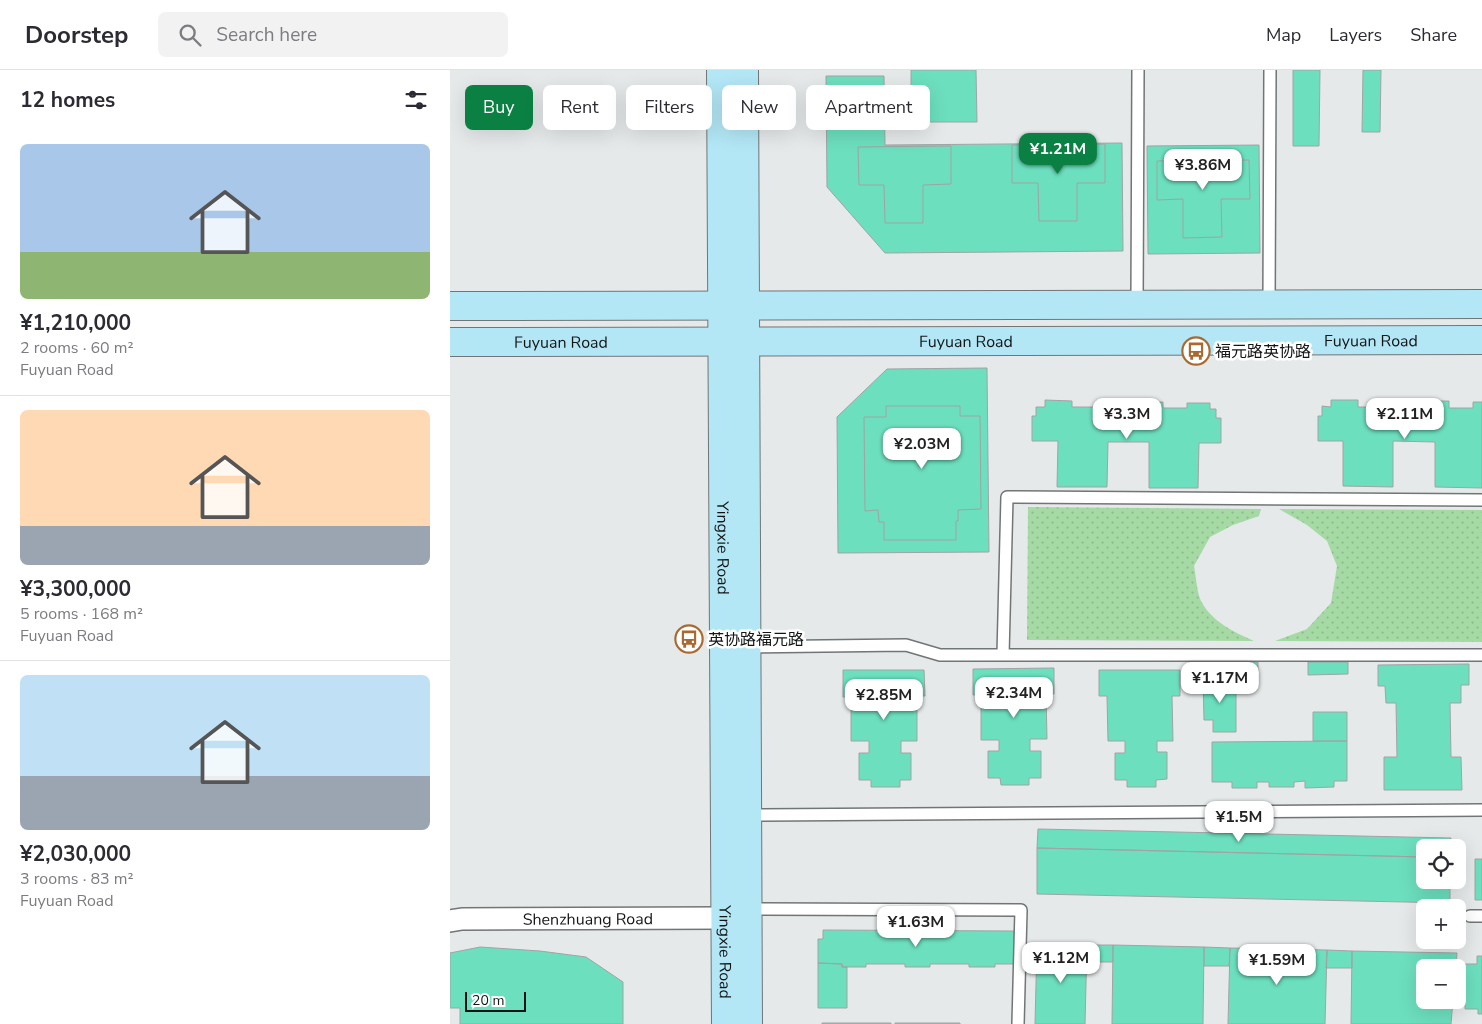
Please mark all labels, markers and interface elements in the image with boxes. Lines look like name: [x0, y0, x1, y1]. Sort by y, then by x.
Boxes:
search box: [158, 12, 508, 57]
text: Doorstep: [25, 19, 128, 51]
icon: search: [176, 21, 204, 49]
text: Search here: [216, 22, 317, 48]
text: Map: [1266, 23, 1301, 47]
text: Layers: [1329, 23, 1382, 47]
text: Share: [1410, 23, 1457, 47]
chip: Buy: [465, 85, 533, 130]
chip: Rent: [543, 85, 616, 130]
chip: Filters: [626, 85, 712, 130]
chip: New: [722, 85, 796, 130]
chip: Apartment: [806, 85, 930, 130]
text: 12 homes: [20, 86, 115, 114]
icon: filters: [402, 86, 430, 114]
pin: ¥1.21M: [1017, 132, 1099, 175]
text: ¥1.21M: [1030, 138, 1086, 160]
pin: ¥3.86M: [1162, 148, 1244, 191]
text: ¥3.86M: [1175, 154, 1231, 176]
icon: home: [180, 177, 270, 267]
text: ¥1,210,000: [20, 309, 131, 337]
street label: Fuyuan Road: [1324, 330, 1418, 352]
street label: Fuyuan Road: [919, 331, 1013, 353]
street label: Fuyuan Road: [514, 332, 608, 354]
bus stop icon: 福元路英协路: [1181, 336, 1211, 366]
text: 2 rooms · 60 m²: [20, 337, 133, 359]
place label: 福元路英协路: [1215, 341, 1311, 363]
text: Fuyuan Road: [20, 359, 114, 381]
pin: ¥3.3M: [1092, 398, 1162, 440]
pin: ¥2.11M: [1364, 398, 1446, 440]
text: ¥3.3M: [1104, 403, 1150, 425]
text: ¥2.11M: [1377, 403, 1433, 425]
pin: ¥2.03M: [881, 428, 963, 470]
text: ¥2.03M: [894, 433, 950, 455]
icon: home: [180, 442, 270, 532]
street label: Yingxie Road: [711, 500, 734, 595]
text: ¥3,300,000: [20, 575, 131, 603]
text: 5 rooms · 168 m²: [20, 603, 143, 625]
bus stop icon: 英协路福元路: [674, 624, 704, 654]
text: Fuyuan Road: [20, 625, 114, 647]
place label: 英协路福元路: [708, 629, 804, 651]
pin: ¥1.17M: [1179, 662, 1261, 704]
text: ¥1.17M: [1192, 667, 1248, 689]
pin: ¥2.34M: [973, 676, 1055, 719]
pin: ¥2.85M: [843, 678, 925, 721]
text: ¥2.34M: [986, 682, 1042, 704]
text: ¥2.85M: [856, 684, 912, 706]
icon: home: [180, 707, 270, 797]
pin: ¥1.5M: [1204, 800, 1274, 843]
text: ¥1.5M: [1216, 806, 1262, 828]
map controls: [1416, 839, 1466, 1009]
button: locate: [1416, 839, 1466, 889]
text: ¥2,030,000: [20, 840, 131, 868]
text: 3 rooms · 83 m²: [20, 868, 133, 890]
text: Fuyuan Road: [20, 890, 114, 912]
button: +: [1416, 899, 1466, 949]
street label: Yingxie Road: [713, 904, 736, 999]
pin: ¥1.63M: [875, 906, 957, 948]
street label: Shenzhuang Road: [523, 908, 653, 931]
text: ¥1.63M: [888, 911, 944, 933]
pin: ¥1.12M: [1020, 942, 1102, 984]
pin: ¥1.59M: [1236, 944, 1318, 986]
text: ¥1.12M: [1033, 947, 1089, 969]
text: ¥1.59M: [1249, 949, 1305, 971]
button: −: [1416, 959, 1466, 1009]
scale bar: [465, 989, 526, 1012]
text: 20 m: [472, 991, 504, 1010]

